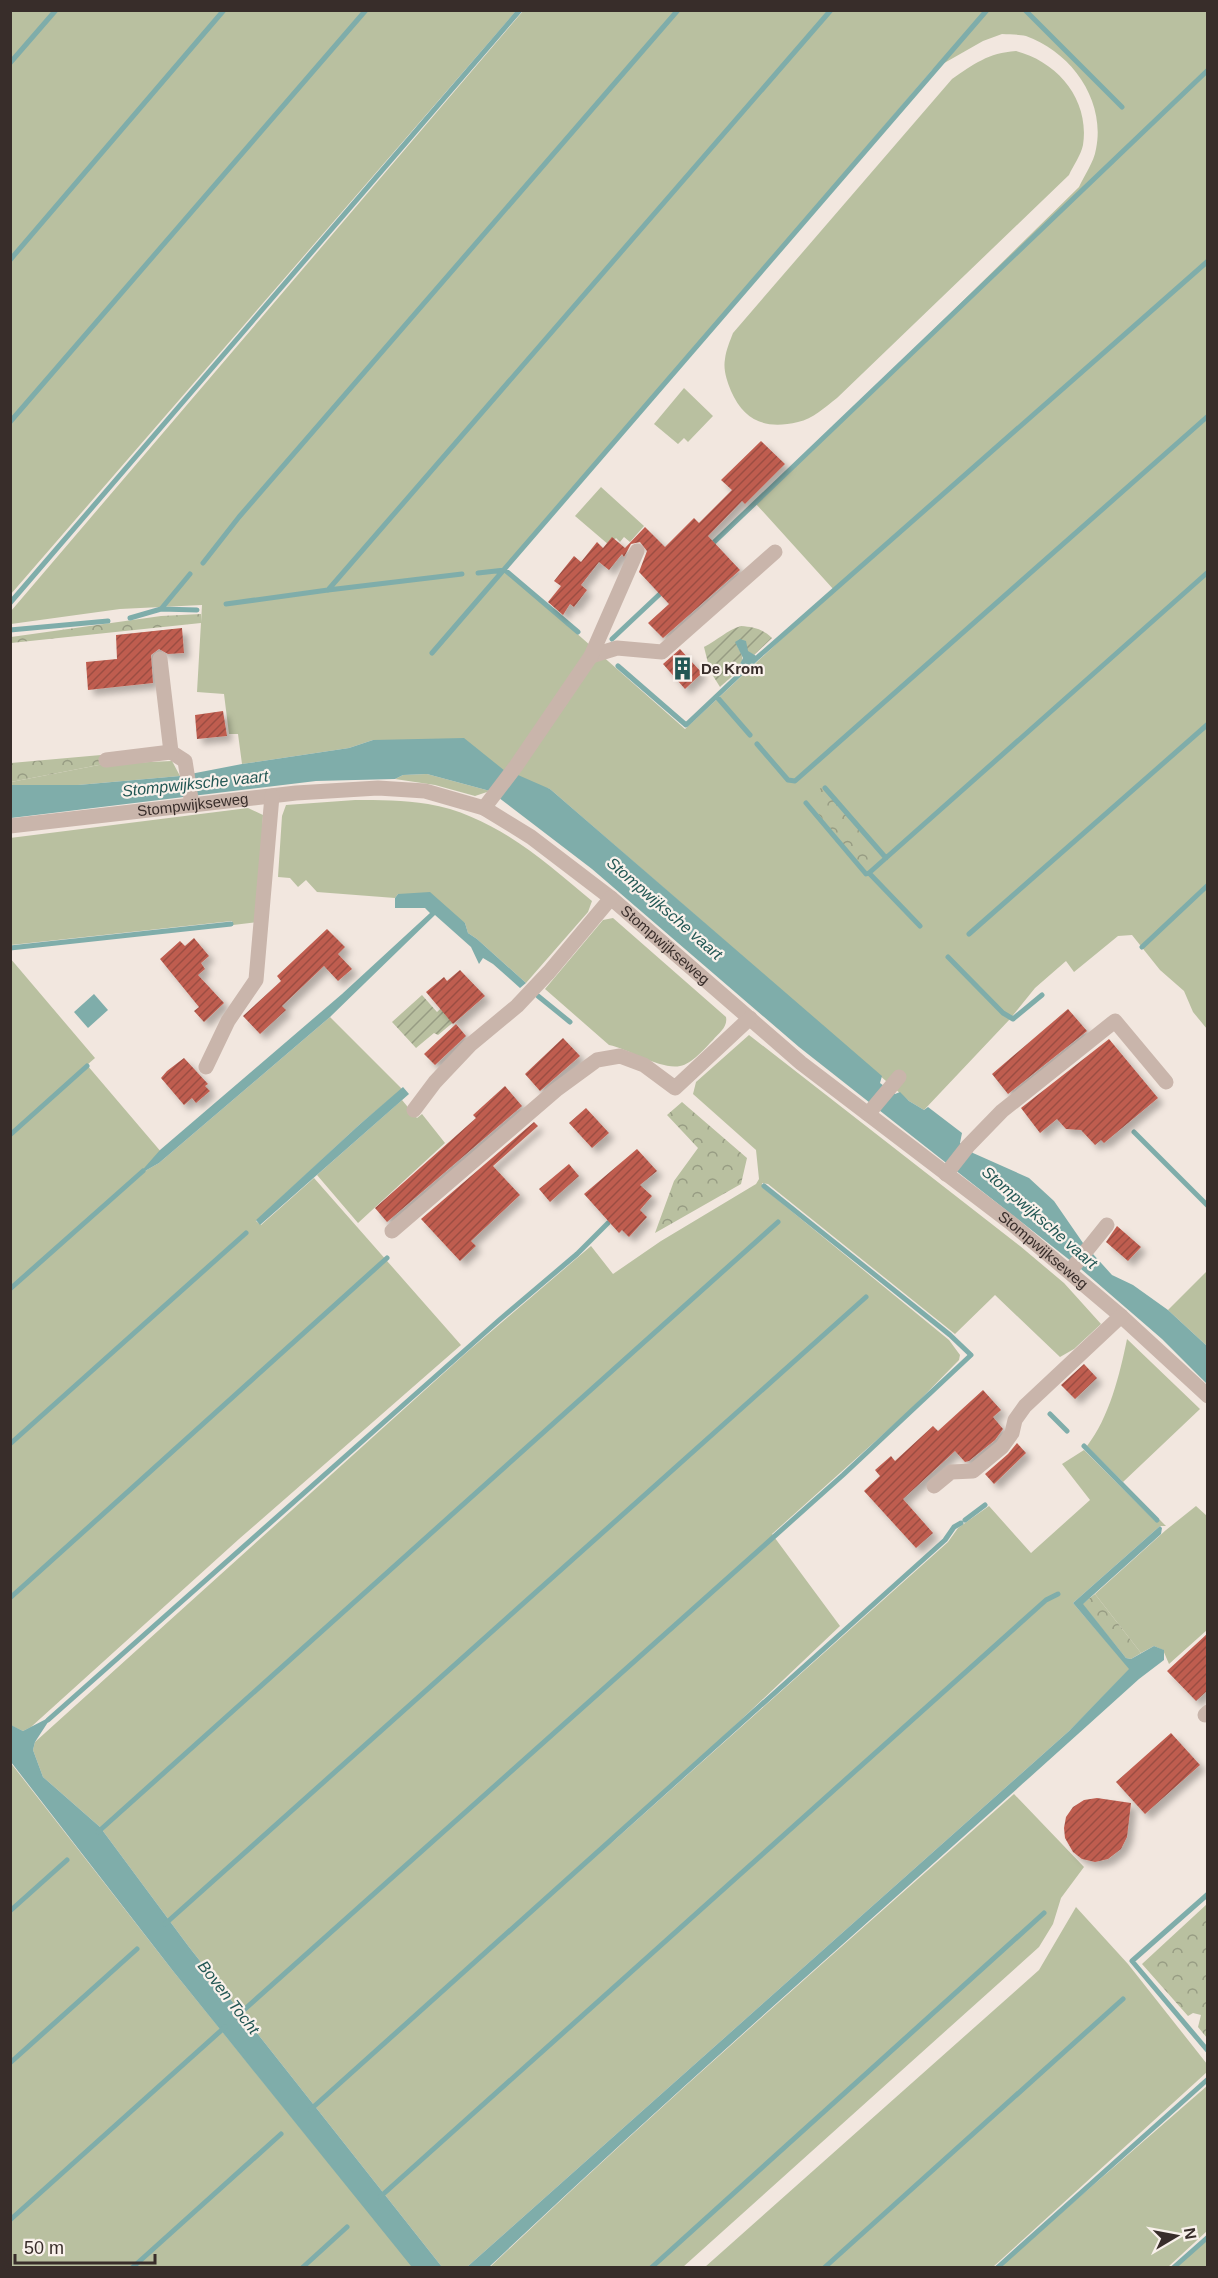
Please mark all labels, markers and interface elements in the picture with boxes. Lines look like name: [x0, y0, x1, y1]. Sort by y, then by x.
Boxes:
building icon: De Krom: [670, 656, 696, 682]
place label: De Krom: [701, 660, 764, 677]
water label: Stompwijksche vaart: [121, 767, 269, 800]
street label: Stompwijkseweg: [136, 790, 249, 819]
water label: Stompwijksche vaart: [604, 854, 726, 963]
street label: Stompwijkseweg: [618, 902, 713, 988]
water label: Stompwijksche vaart: [979, 1163, 1101, 1272]
street label: Stompwijkseweg: [995, 1207, 1092, 1292]
water label: Boven Tocht: [195, 1957, 263, 2038]
north arrow: [1146, 2206, 1206, 2266]
text: N: [1181, 2226, 1200, 2241]
scale bar: [15, 2227, 154, 2265]
text: 50 m: [24, 2238, 64, 2258]

